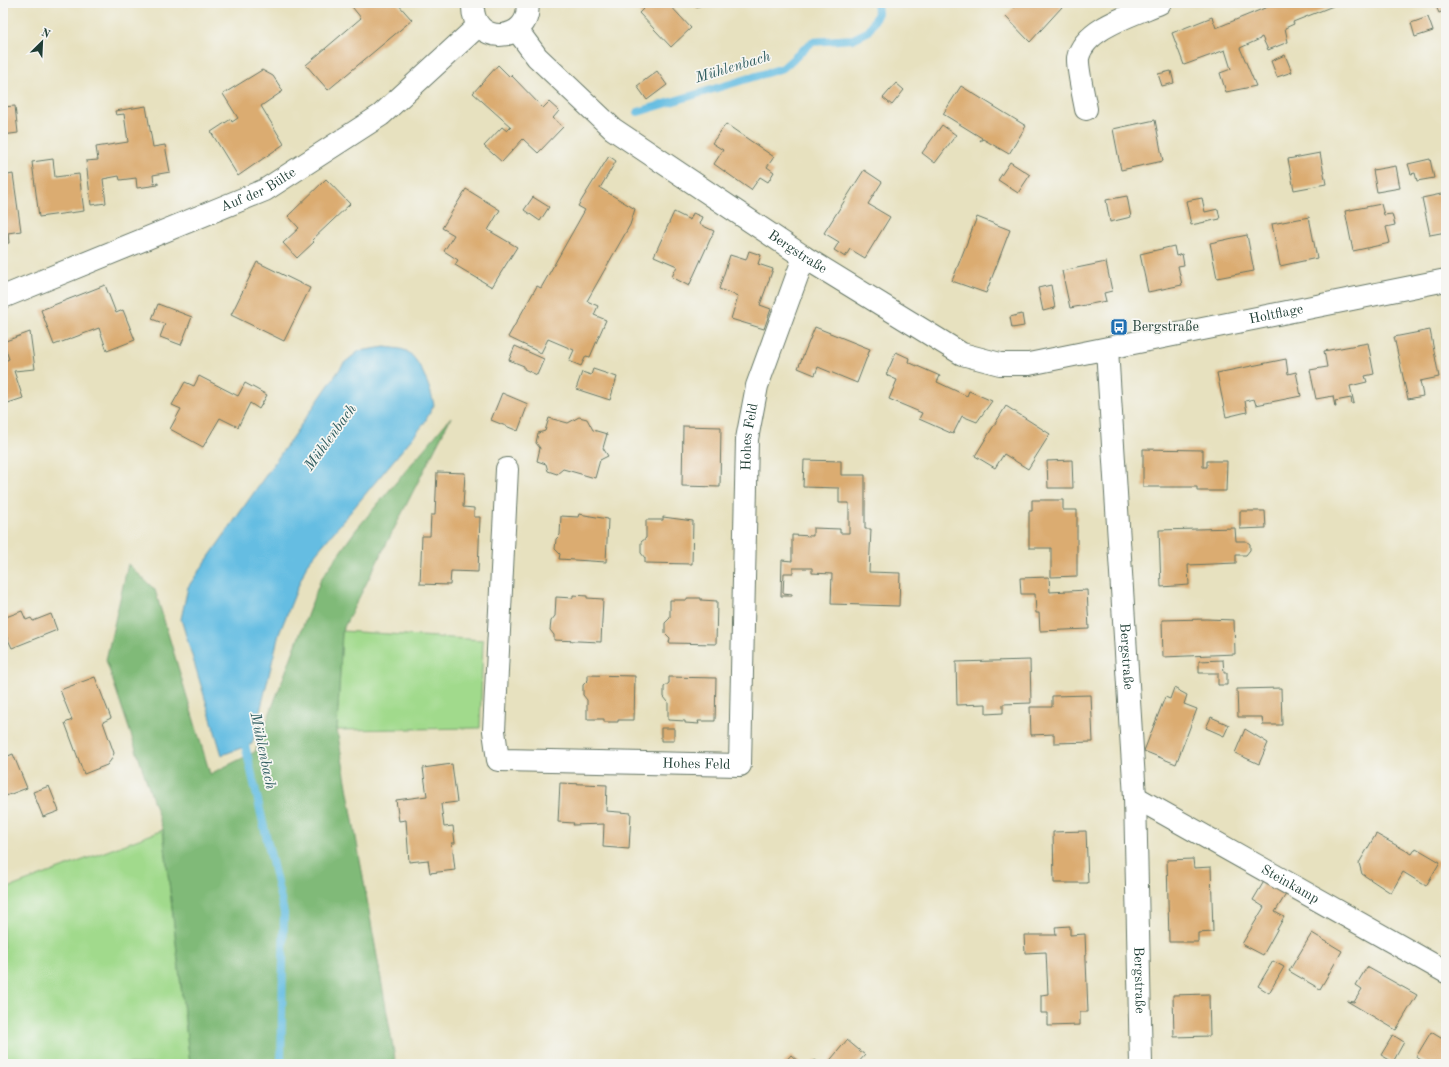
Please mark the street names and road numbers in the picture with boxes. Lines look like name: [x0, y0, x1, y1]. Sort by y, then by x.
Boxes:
street label: Auf der Bülte: [219, 165, 298, 214]
street label: Bergstraße: [765, 228, 829, 276]
street label: Holtflage: [1248, 302, 1304, 327]
street label: Hohes Feld: [739, 402, 761, 471]
street label: Bergstraße: [1117, 623, 1135, 690]
street label: Hohes Feld: [662, 756, 731, 772]
street label: Steinkamp: [1259, 863, 1321, 906]
street label: Bergstraße: [1131, 946, 1147, 1014]

